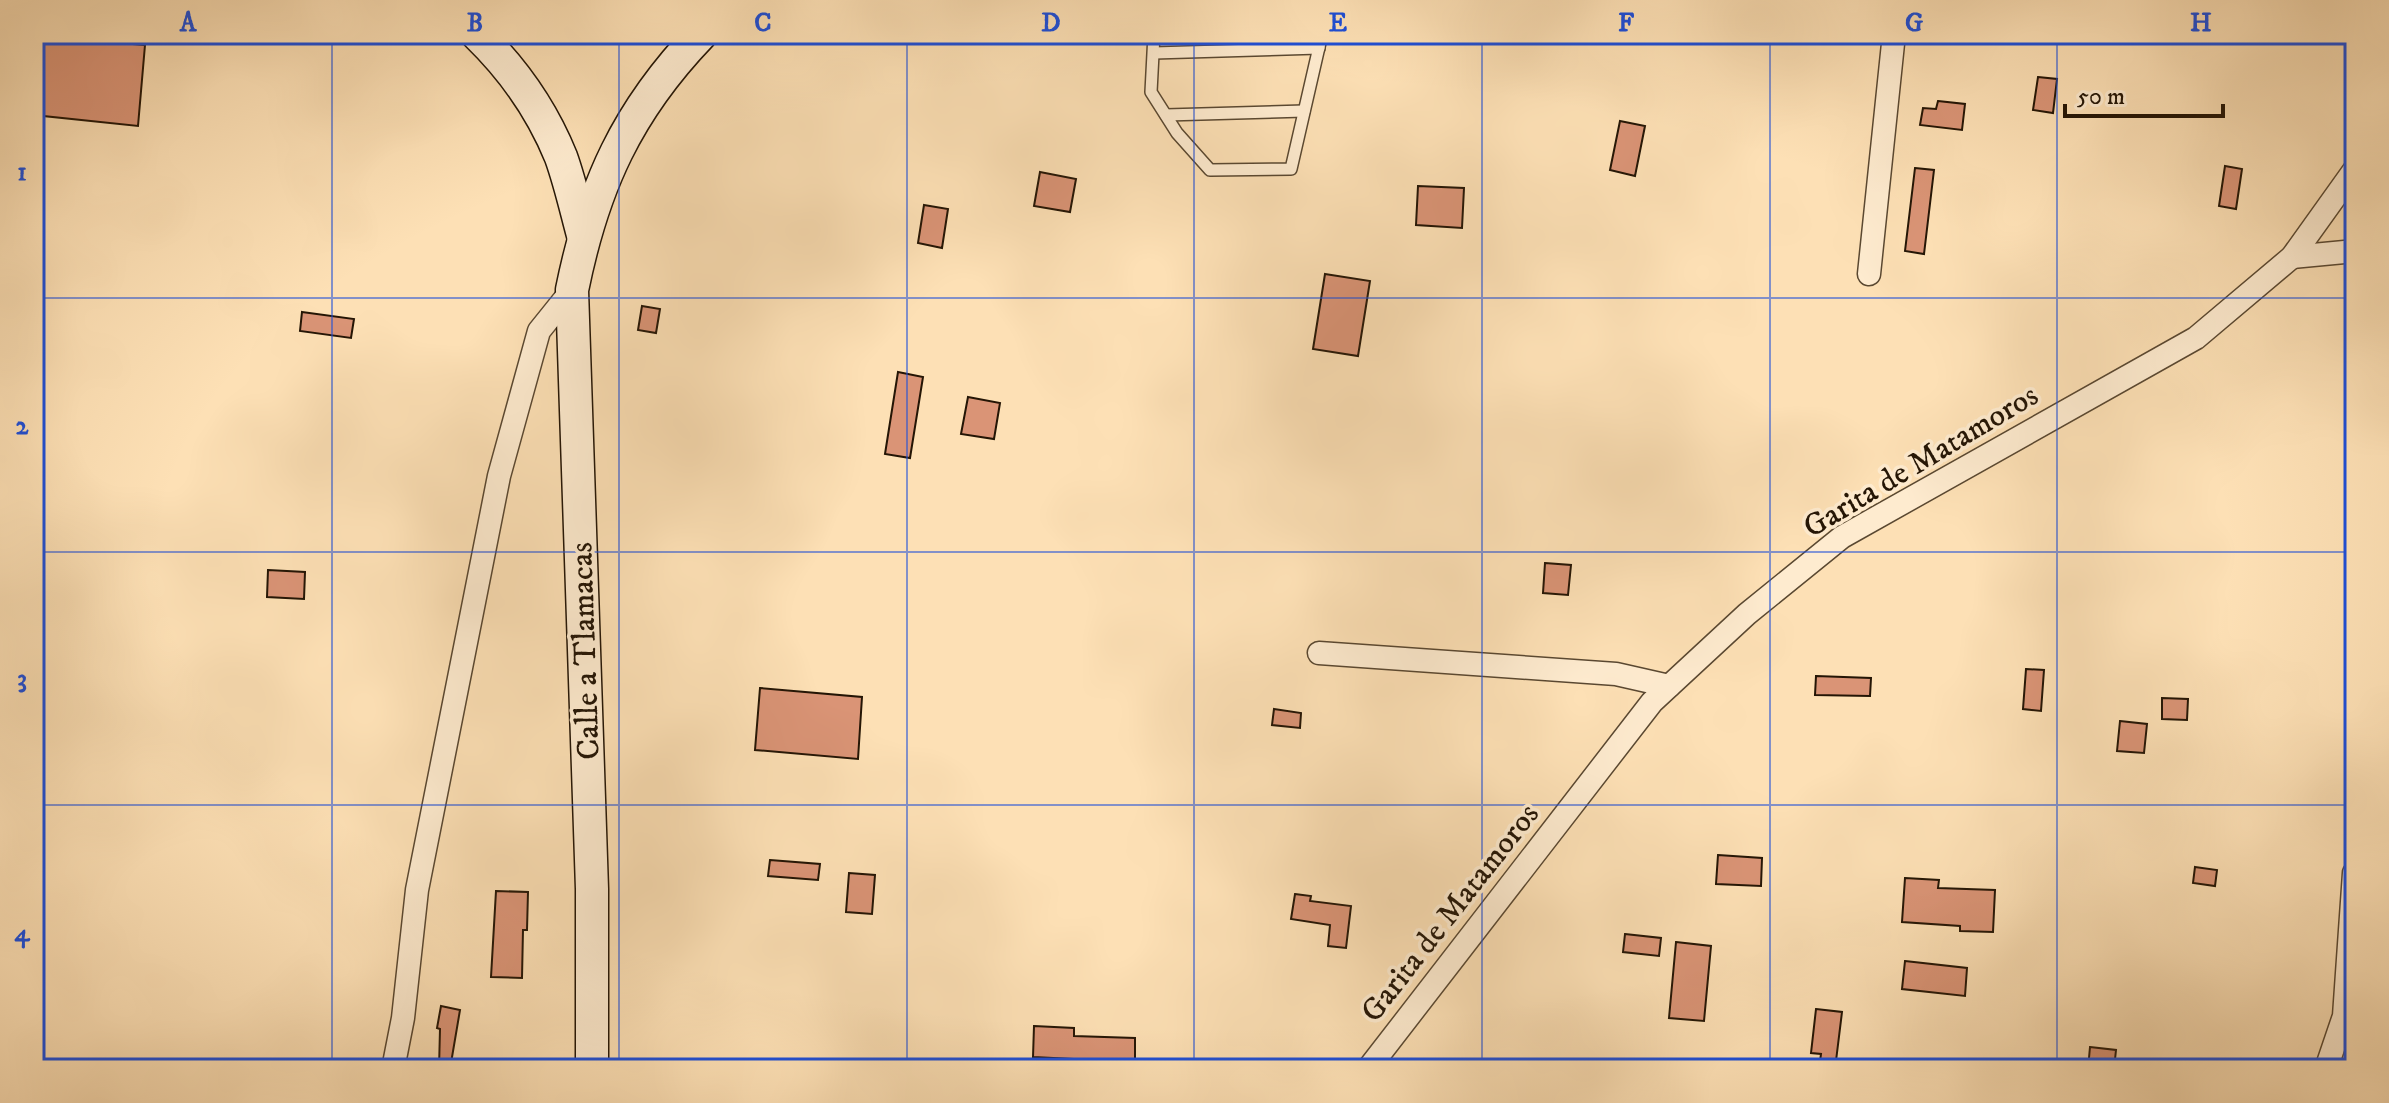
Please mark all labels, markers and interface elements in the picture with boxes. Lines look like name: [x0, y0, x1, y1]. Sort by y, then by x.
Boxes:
text: A: [179, 7, 198, 40]
text: B: [467, 7, 483, 40]
text: C: [754, 7, 772, 40]
text: D: [1041, 7, 1061, 40]
text: E: [1329, 7, 1347, 40]
text: F: [1618, 7, 1635, 40]
text: G: [1905, 7, 1923, 40]
text: H: [2190, 7, 2212, 40]
scale bar: [2065, 68, 2223, 118]
text: 50 m: [2077, 82, 2125, 112]
text: 1: [17, 156, 27, 189]
street label: Garita de Matamoros: [1796, 376, 2046, 548]
text: 2: [16, 410, 30, 443]
street label: Calle a Tlamacas: [562, 541, 610, 760]
text: 3: [17, 663, 27, 696]
street label: Garita de Matamoros: [1353, 796, 1549, 1031]
text: 4: [15, 917, 31, 950]

